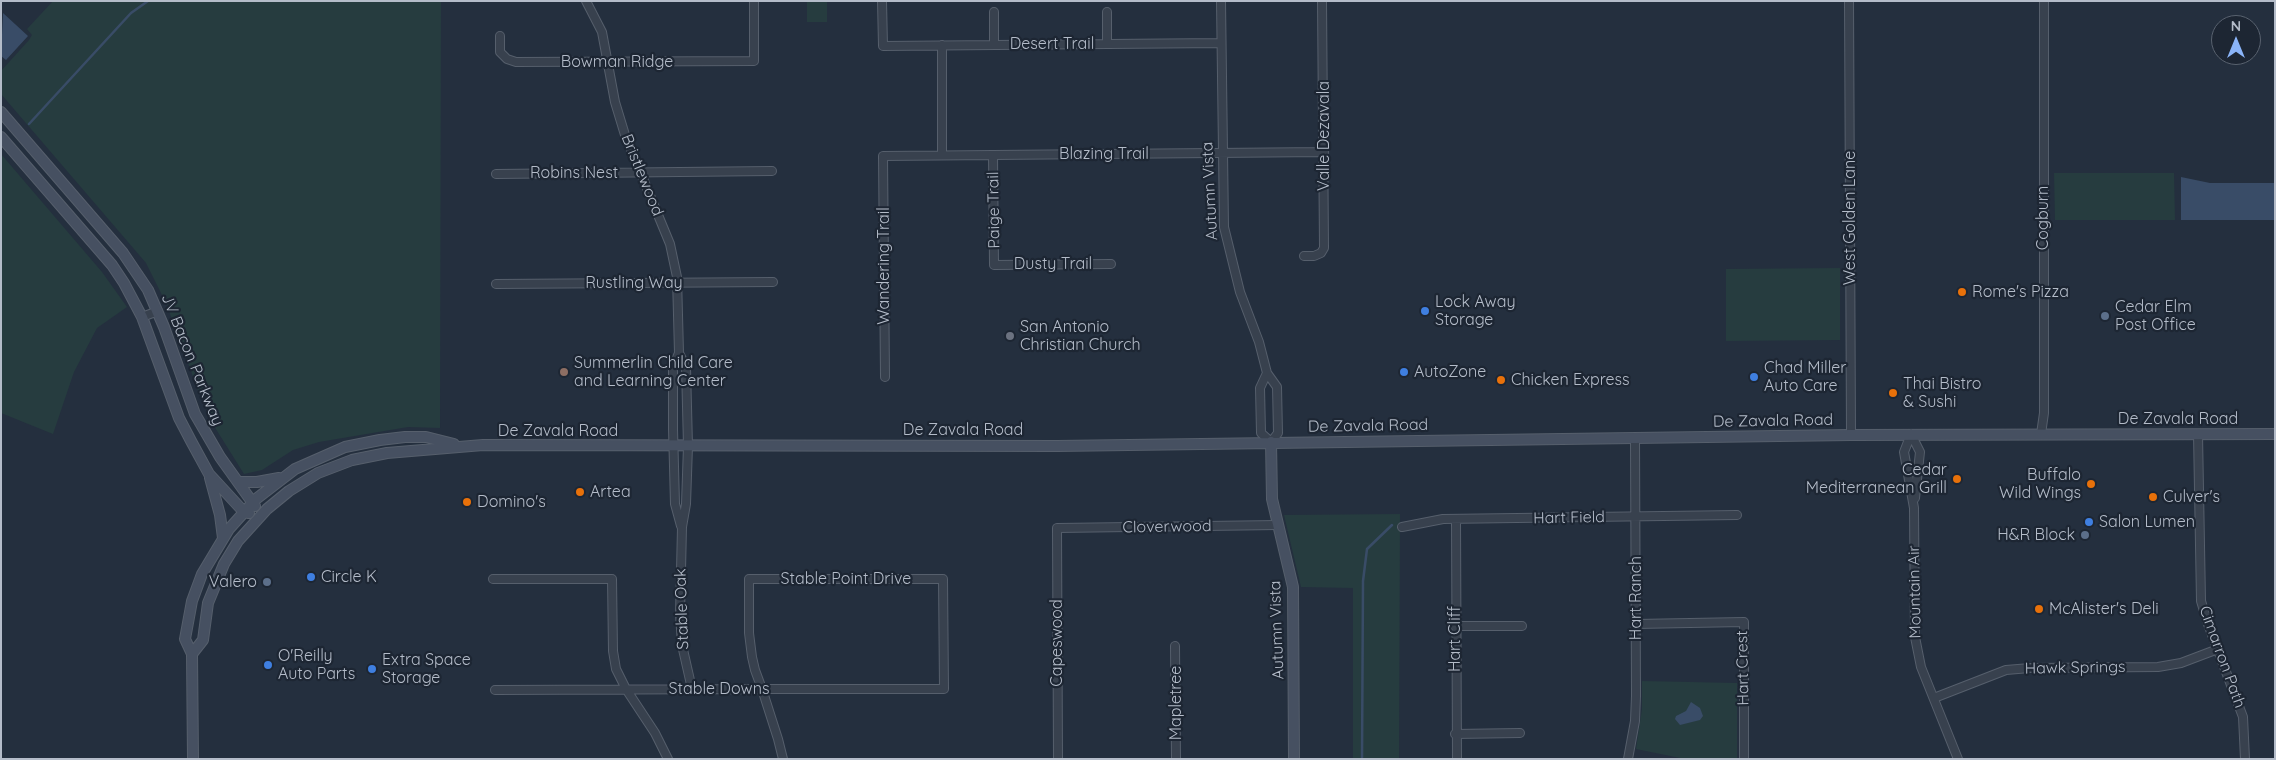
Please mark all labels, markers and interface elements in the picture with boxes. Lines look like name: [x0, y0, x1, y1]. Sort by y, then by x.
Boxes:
north arrow: [2211, 15, 2261, 65]
text: N: [2231, 17, 2241, 35]
street label: Desert Trail: [1010, 34, 1094, 54]
street label: Bowman Ridge: [561, 52, 673, 72]
street label: Valle Dezavala: [1314, 81, 1334, 191]
street label: Bristlewood: [617, 131, 667, 219]
street label: Autumn Vista: [1198, 141, 1222, 241]
street label: Blazing Trail: [1059, 144, 1149, 164]
street label: West Golden Lane: [1840, 151, 1860, 285]
street label: Robins Nest: [530, 163, 618, 183]
street label: Paige Trail: [984, 171, 1004, 249]
street label: Cogburn: [2033, 186, 2053, 250]
street label: Wandering Trail: [874, 207, 894, 325]
street label: Dusty Trail: [1014, 254, 1092, 274]
street label: Rustling Way: [585, 273, 683, 293]
place label: Rome's Pizza: [1972, 282, 2069, 302]
marker: Rome's Pizza: [1956, 286, 1968, 298]
street label: JV Bacon Parkway: [157, 291, 227, 429]
place label: Lock Away Storage: [1435, 292, 1515, 330]
place label: Cedar Elm Post Office: [2115, 297, 2196, 335]
marker: Lock Away Storage: [1419, 305, 1431, 317]
marker: Cedar Elm Post Office: [2099, 310, 2111, 322]
place label: San Antonio Christian Church: [1020, 317, 1141, 355]
marker: San Antonio Christian Church: [1004, 330, 1016, 342]
place label: Summerlin Child Care and Learning Center: [574, 353, 733, 391]
place label: Chad Miller Auto Care: [1764, 358, 1846, 396]
place label: AutoZone: [1414, 362, 1486, 382]
marker: Summerlin Child Care and Learning Center: [558, 366, 570, 378]
marker: AutoZone: [1398, 366, 1410, 378]
place label: Chicken Express: [1511, 370, 1629, 390]
marker: Chad Miller Auto Care: [1748, 371, 1760, 383]
marker: Chicken Express: [1495, 374, 1507, 386]
place label: Thai Bistro & Sushi: [1903, 374, 1981, 412]
marker: Thai Bistro & Sushi: [1887, 387, 1899, 399]
street label: De Zavala Road: [2118, 409, 2238, 429]
street label: De Zavala Road: [1713, 410, 1833, 432]
street label: De Zavala Road: [1308, 415, 1428, 437]
street label: De Zavala Road: [903, 420, 1023, 440]
street label: De Zavala Road: [498, 421, 618, 441]
place label: Cedar Mediterranean Grill: [1806, 460, 1947, 498]
place label: Buffalo Wild Wings: [1999, 465, 2081, 503]
marker: Cedar Mediterranean Grill: [1951, 473, 1963, 485]
marker: Buffalo Wild Wings: [2085, 478, 2097, 490]
place label: Artea: [590, 482, 631, 502]
marker: Artea: [574, 486, 586, 498]
place label: Culver's: [2163, 487, 2220, 507]
marker: Culver's: [2147, 491, 2159, 503]
place label: Domino's: [477, 492, 546, 512]
marker: Domino's: [461, 496, 473, 508]
street label: Hart Field: [1533, 508, 1605, 528]
place label: Salon Lumen: [2099, 512, 2195, 532]
marker: Salon Lumen: [2083, 516, 2095, 528]
street label: Cloverwood: [1122, 517, 1212, 537]
place label: H&R Block: [1997, 525, 2075, 545]
marker: H&R Block: [2079, 529, 2091, 541]
street label: Mountain Air: [1905, 545, 1925, 639]
street label: Hart Ranch: [1626, 556, 1646, 640]
place label: Circle K: [321, 567, 377, 587]
street label: Stable Oak: [671, 568, 693, 650]
street label: Stable Point Drive: [781, 569, 911, 589]
marker: Circle K: [305, 571, 317, 583]
place label: Valero: [209, 572, 257, 592]
marker: Valero: [261, 576, 273, 588]
street label: Autumn Vista: [1266, 580, 1288, 680]
street label: Capeswood: [1047, 599, 1067, 687]
place label: McAlister's Deli: [2049, 599, 2159, 619]
marker: McAlister's Deli: [2033, 603, 2045, 615]
street label: Cimarron Path: [2195, 603, 2249, 711]
street label: Hart Cliff: [1445, 606, 1465, 672]
street label: Hart Crest: [1733, 630, 1753, 706]
place label: O'Reilly Auto Parts: [278, 646, 355, 684]
place label: Extra Space Storage: [382, 650, 471, 688]
street label: Hawk Springs: [2024, 658, 2126, 678]
marker: O'Reilly Auto Parts: [262, 659, 274, 671]
marker: Extra Space Storage: [366, 663, 378, 675]
street label: Mapletree: [1166, 666, 1186, 740]
street label: Stable Downs: [669, 679, 769, 699]

